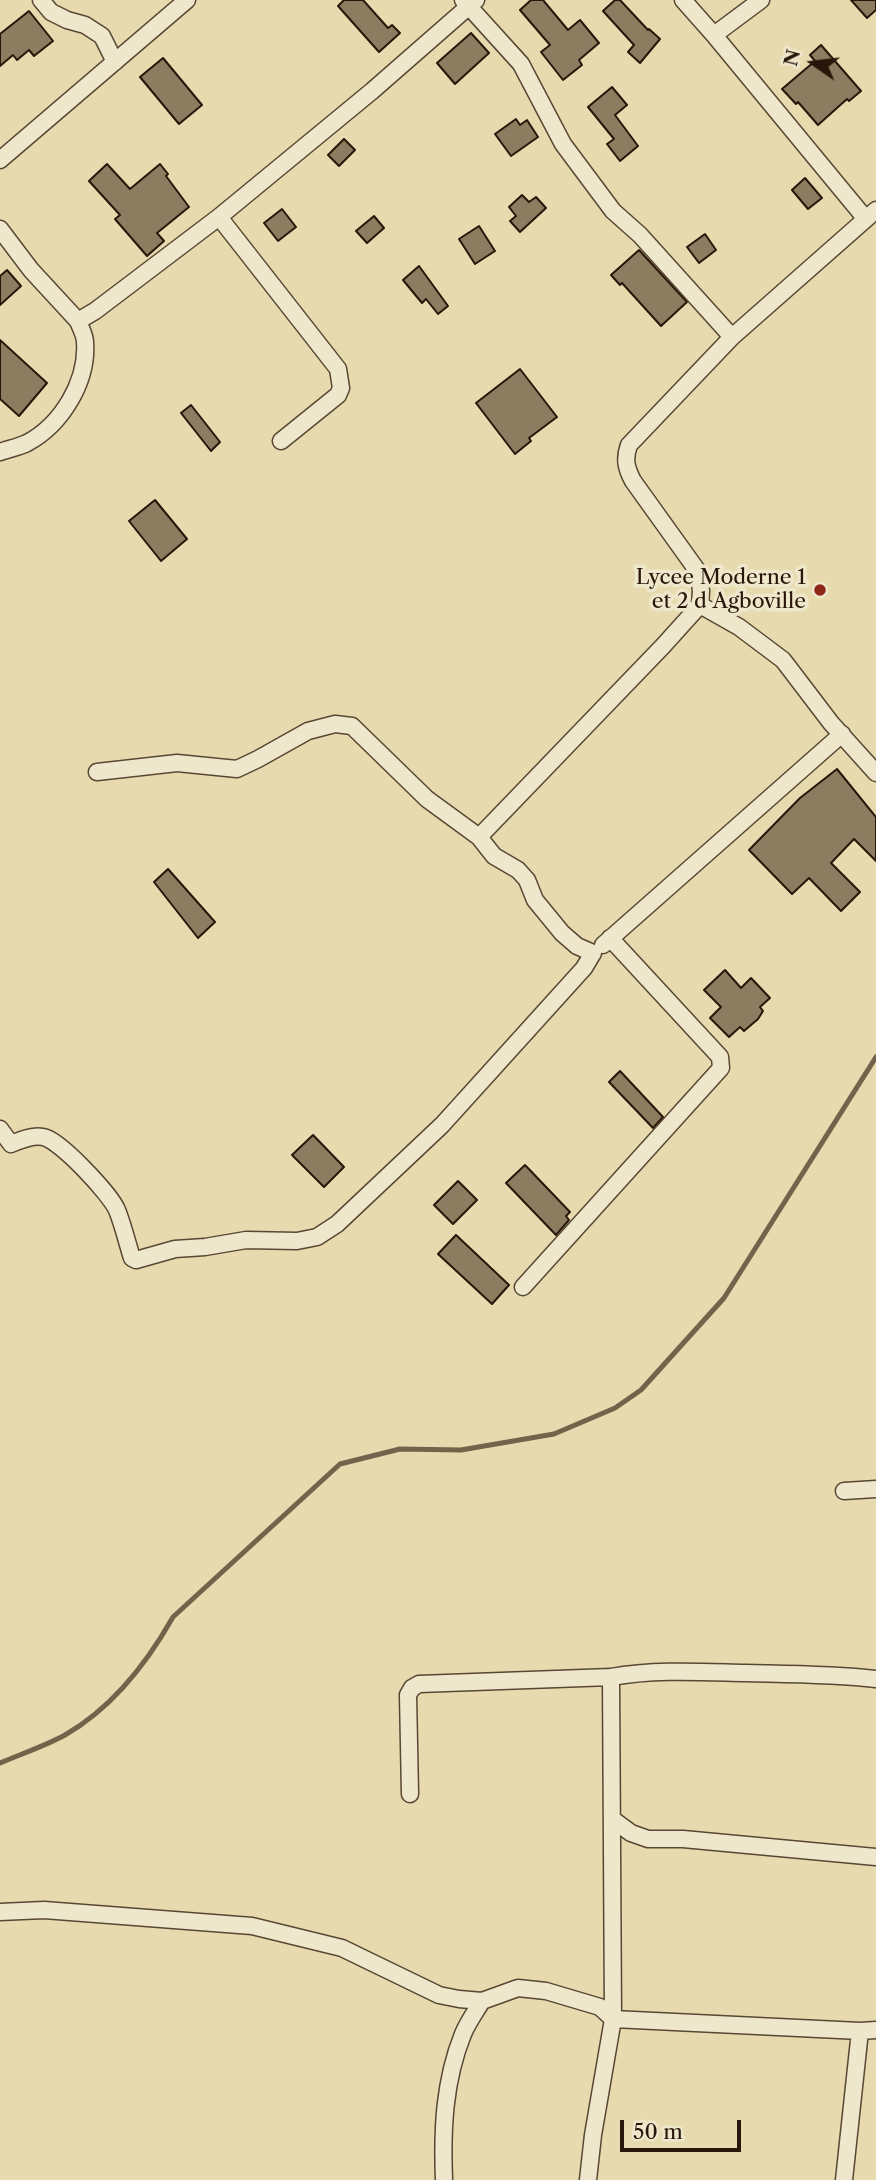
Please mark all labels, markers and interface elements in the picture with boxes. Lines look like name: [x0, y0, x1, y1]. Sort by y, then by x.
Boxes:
north arrow: [778, 28, 848, 98]
text: N: [779, 47, 805, 69]
place label: Lycee Moderne 1 et 2 d Agboville: [636, 565, 806, 615]
marker: Lycee Moderne 1 et 2 d Agboville: [812, 582, 828, 598]
scale bar: [624, 2106, 745, 2150]
text: 50 m: [633, 2119, 683, 2144]

